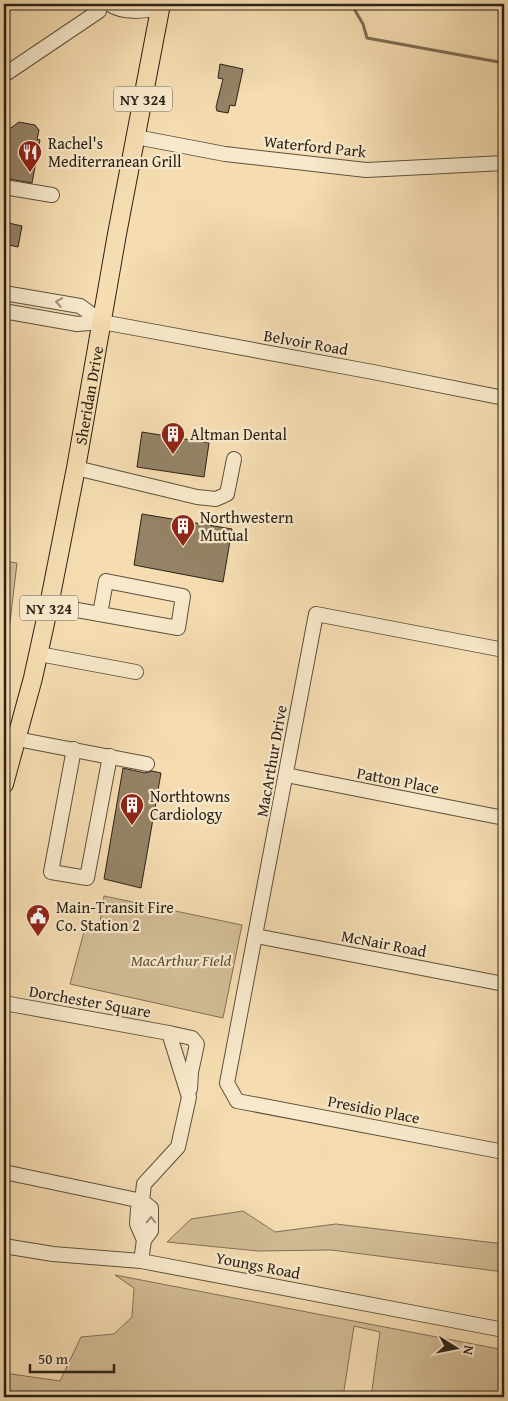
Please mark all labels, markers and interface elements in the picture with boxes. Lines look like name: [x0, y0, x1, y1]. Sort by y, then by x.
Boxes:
road number: NY 324: [114, 86, 172, 112]
street label: Waterford Park: [263, 129, 368, 163]
place label: Rachel's Mediterranean Grill: [48, 131, 182, 173]
restaurant icon: Rachel's Mediterranean Grill: [17, 139, 43, 173]
one-way arrow: [54, 298, 63, 308]
street label: Belvoir Road: [262, 323, 350, 361]
street label: Sheridan Drive: [68, 344, 109, 447]
building icon: Altman Dental: [160, 421, 186, 455]
place label: Altman Dental: [190, 422, 287, 446]
place label: Northwestern Mutual: [200, 505, 294, 547]
building icon: Northwestern Mutual: [170, 513, 196, 547]
road number: NY 324: [20, 596, 78, 620]
street label: MacArthur Drive: [249, 703, 293, 819]
street label: Patton Place: [355, 760, 441, 800]
place label: Northtowns Cardiology: [150, 784, 230, 826]
building icon: Northtowns Cardiology: [119, 792, 145, 826]
place label: Main-Transit Fire Co. Station 2: [56, 895, 174, 937]
public building icon: Main-Transit Fire Co. Station 2: [25, 903, 51, 937]
street label: McNair Road: [339, 923, 429, 963]
park label: MacArthur Field: [131, 948, 232, 972]
street label: Dorchester Square: [27, 978, 153, 1024]
street label: Presidio Place: [326, 1088, 422, 1130]
one-way arrow: [146, 1215, 156, 1223]
street label: Youngs Road: [214, 1245, 303, 1285]
north arrow: [430, 1324, 480, 1374]
scale bar: [30, 1341, 114, 1373]
text: N: [458, 1344, 479, 1357]
text: 50 m: [38, 1348, 69, 1369]

